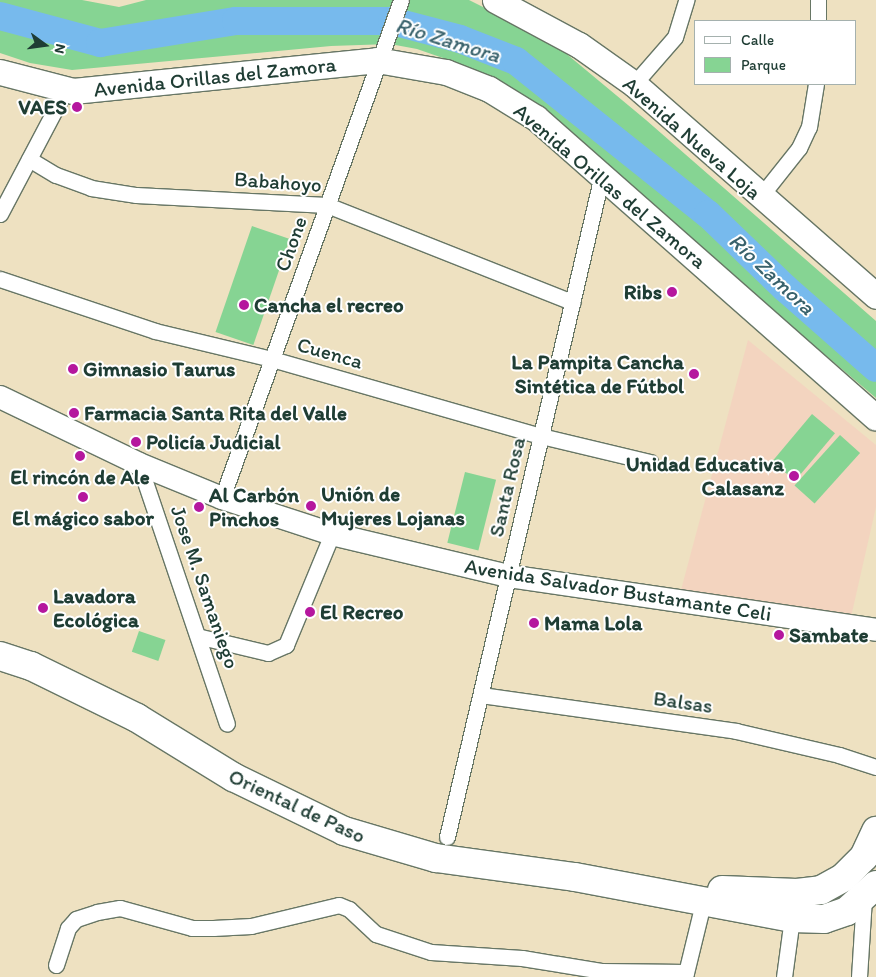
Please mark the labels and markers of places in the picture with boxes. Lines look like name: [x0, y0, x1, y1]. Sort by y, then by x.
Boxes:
place label: VAES: [18, 94, 67, 120]
marker: VAES: [71, 101, 83, 113]
place label: Ribs: [624, 279, 662, 305]
marker: Ribs: [666, 286, 678, 298]
place label: Cancha el recreo: [254, 292, 404, 318]
marker: Cancha el recreo: [238, 299, 250, 311]
place label: La Pampita Cancha Sintética de Fútbol: [511, 349, 684, 399]
place label: Gimnasio Taurus: [83, 356, 234, 382]
marker: Gimnasio Taurus: [67, 363, 79, 375]
marker: La Pampita Cancha Sintética de Fútbol: [688, 368, 700, 380]
place label: Farmacia Santa Rita del Valle: [84, 400, 346, 426]
marker: Farmacia Santa Rita del Valle: [68, 407, 80, 419]
place label: Policía Judicial: [146, 429, 280, 455]
marker: Policía Judicial: [130, 436, 142, 448]
marker: El rincón de Ale: [74, 450, 86, 462]
place label: Unidad Educativa Calasanz: [627, 451, 784, 501]
place label: El rincón de Ale: [10, 464, 150, 490]
marker: Unidad Educativa Calasanz: [788, 470, 800, 482]
place label: Unión de Mujeres Lojanas: [321, 481, 465, 531]
place label: Al Carbón Pinchos: [209, 482, 299, 532]
marker: El mágico sabor: [77, 491, 89, 503]
marker: Unión de Mujeres Lojanas: [305, 500, 317, 512]
marker: Al Carbón Pinchos: [193, 501, 205, 513]
place label: El mágico sabor: [12, 505, 154, 531]
place label: Lavadora Ecológica: [53, 583, 139, 633]
place label: El Recreo: [320, 599, 403, 625]
marker: Lavadora Ecológica: [37, 602, 49, 614]
marker: El Recreo: [304, 606, 316, 618]
place label: Mama Lola: [544, 610, 642, 636]
marker: Mama Lola: [528, 617, 540, 629]
place label: Sambate: [789, 622, 869, 648]
marker: Sambate: [773, 629, 785, 641]

